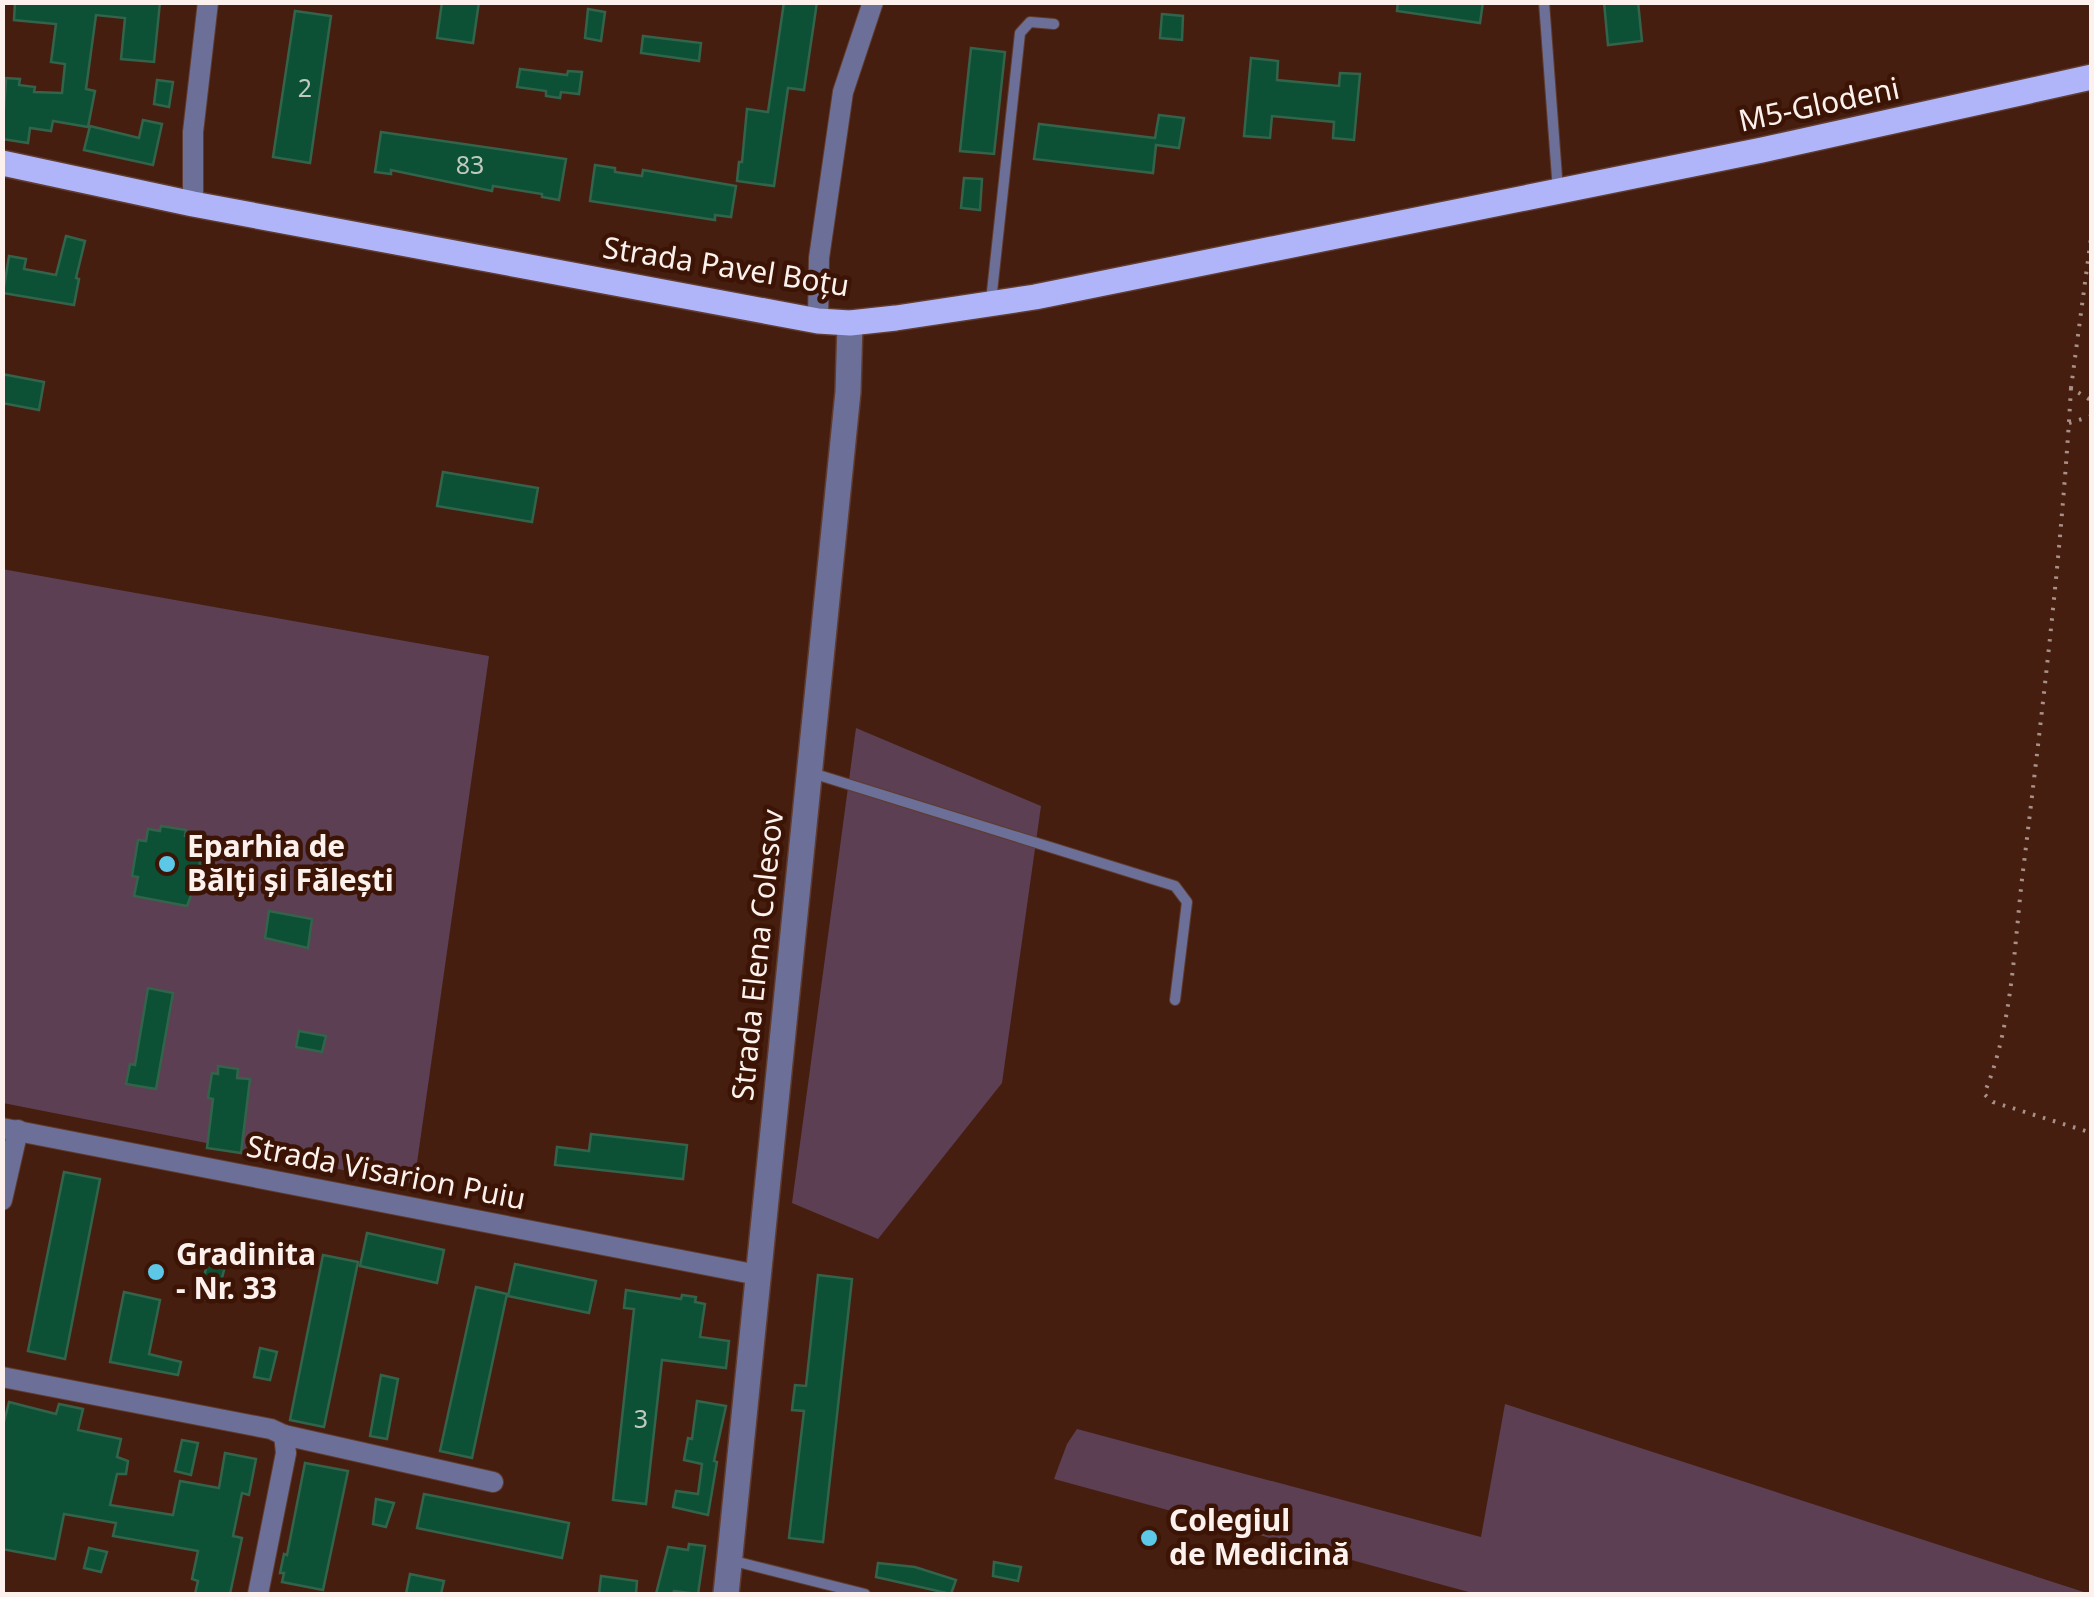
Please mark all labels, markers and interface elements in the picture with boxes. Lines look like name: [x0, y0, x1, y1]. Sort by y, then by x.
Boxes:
street label: M5-Glodeni: [1735, 66, 1903, 141]
house number: 2: [298, 70, 312, 104]
house number: 83: [456, 147, 484, 181]
street label: Strada Pavel Boțu: [600, 226, 852, 305]
street label: Strada Elena Colesov: [721, 807, 792, 1102]
place label: Eparhia de Bălți și Fălești: [187, 825, 394, 900]
marker: Eparhia de Bălți și Fălești: [156, 853, 178, 875]
street label: Strada Visarion Puiu: [243, 1124, 529, 1219]
place label: Gradinita - Nr. 33: [176, 1233, 316, 1308]
marker: Gradinita - Nr. 33: [145, 1261, 167, 1283]
house number: 3: [634, 1401, 648, 1435]
place label: Colegiul de Medicină: [1169, 1499, 1350, 1574]
marker: Colegiul de Medicină: [1138, 1527, 1160, 1549]

